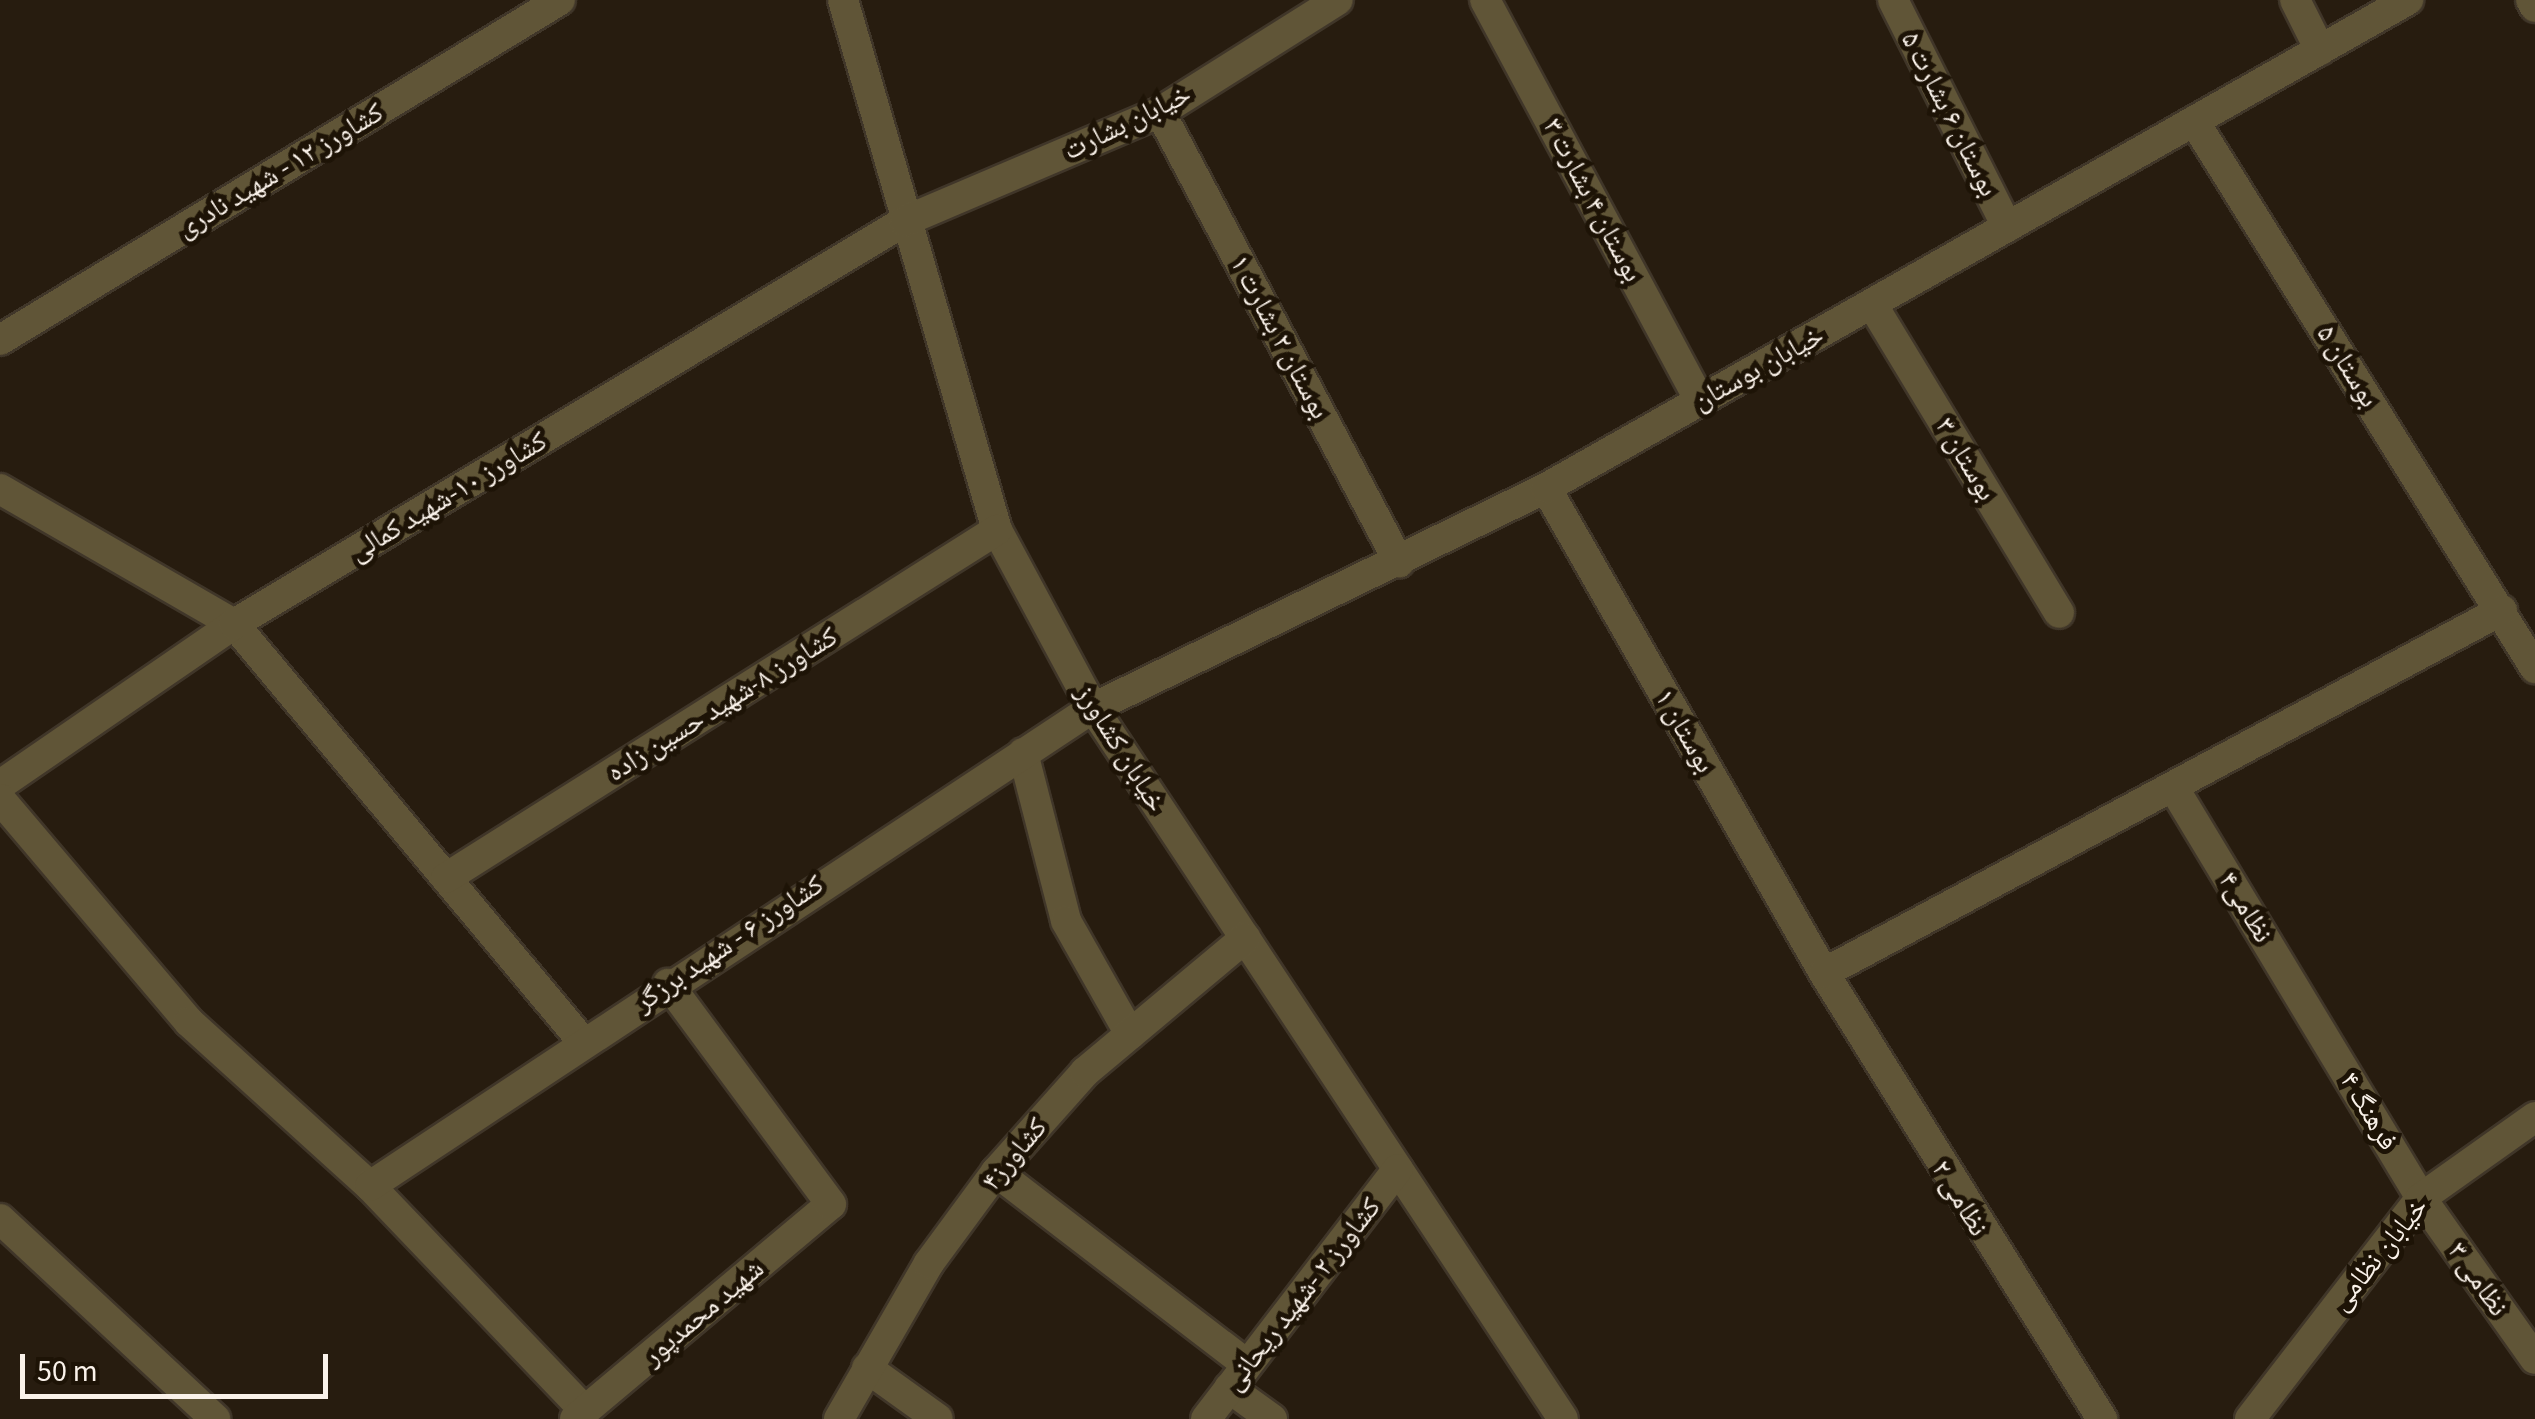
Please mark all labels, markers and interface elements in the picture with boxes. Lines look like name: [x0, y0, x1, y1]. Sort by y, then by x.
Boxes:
street label: بوستان ۶ بشارت ۵: [1894, 26, 2006, 202]
street label: خیابان بشارت: [1058, 77, 1196, 167]
street label: کشاورز ۱۲ - شهید نادری: [171, 95, 389, 245]
street label: بوستان ۴ بشارت ۳: [1536, 112, 1650, 288]
street label: بوستان ۲ بشارت ۱: [1223, 249, 1337, 425]
street label: خیابان بوستان: [1687, 318, 1829, 418]
street label: بوستان ۵: [2310, 319, 2386, 413]
street label: بوستان ۳: [1928, 411, 2004, 507]
street label: کشاورز ۱۰-شهید کمالی: [343, 424, 553, 568]
street label: کشاورز ۸-شهید حسین زاده: [600, 619, 844, 789]
street label: خیابان کشاورز: [1069, 678, 1173, 818]
street label: بوستان ۱: [1648, 683, 1722, 779]
street label: نظامی۴: [2212, 865, 2280, 949]
street label: کشاورز ۶ - شهید برزگر: [628, 867, 830, 1019]
street label: فرهنگ ۴: [2333, 1066, 2405, 1156]
street label: کشاورز۴: [974, 1111, 1054, 1197]
street label: نظامی ۲: [1924, 1154, 1996, 1242]
street label: کشاورز ۲ -شهید ریحانی: [1216, 1191, 1388, 1397]
street label: خیابان نظامی: [2323, 1191, 2435, 1317]
street label: نظامی ۳: [2441, 1236, 2515, 1322]
street label: شهید محمدپور: [636, 1252, 770, 1372]
scale bar: [25, 1334, 332, 1396]
text: 50 m: [37, 1350, 98, 1393]

